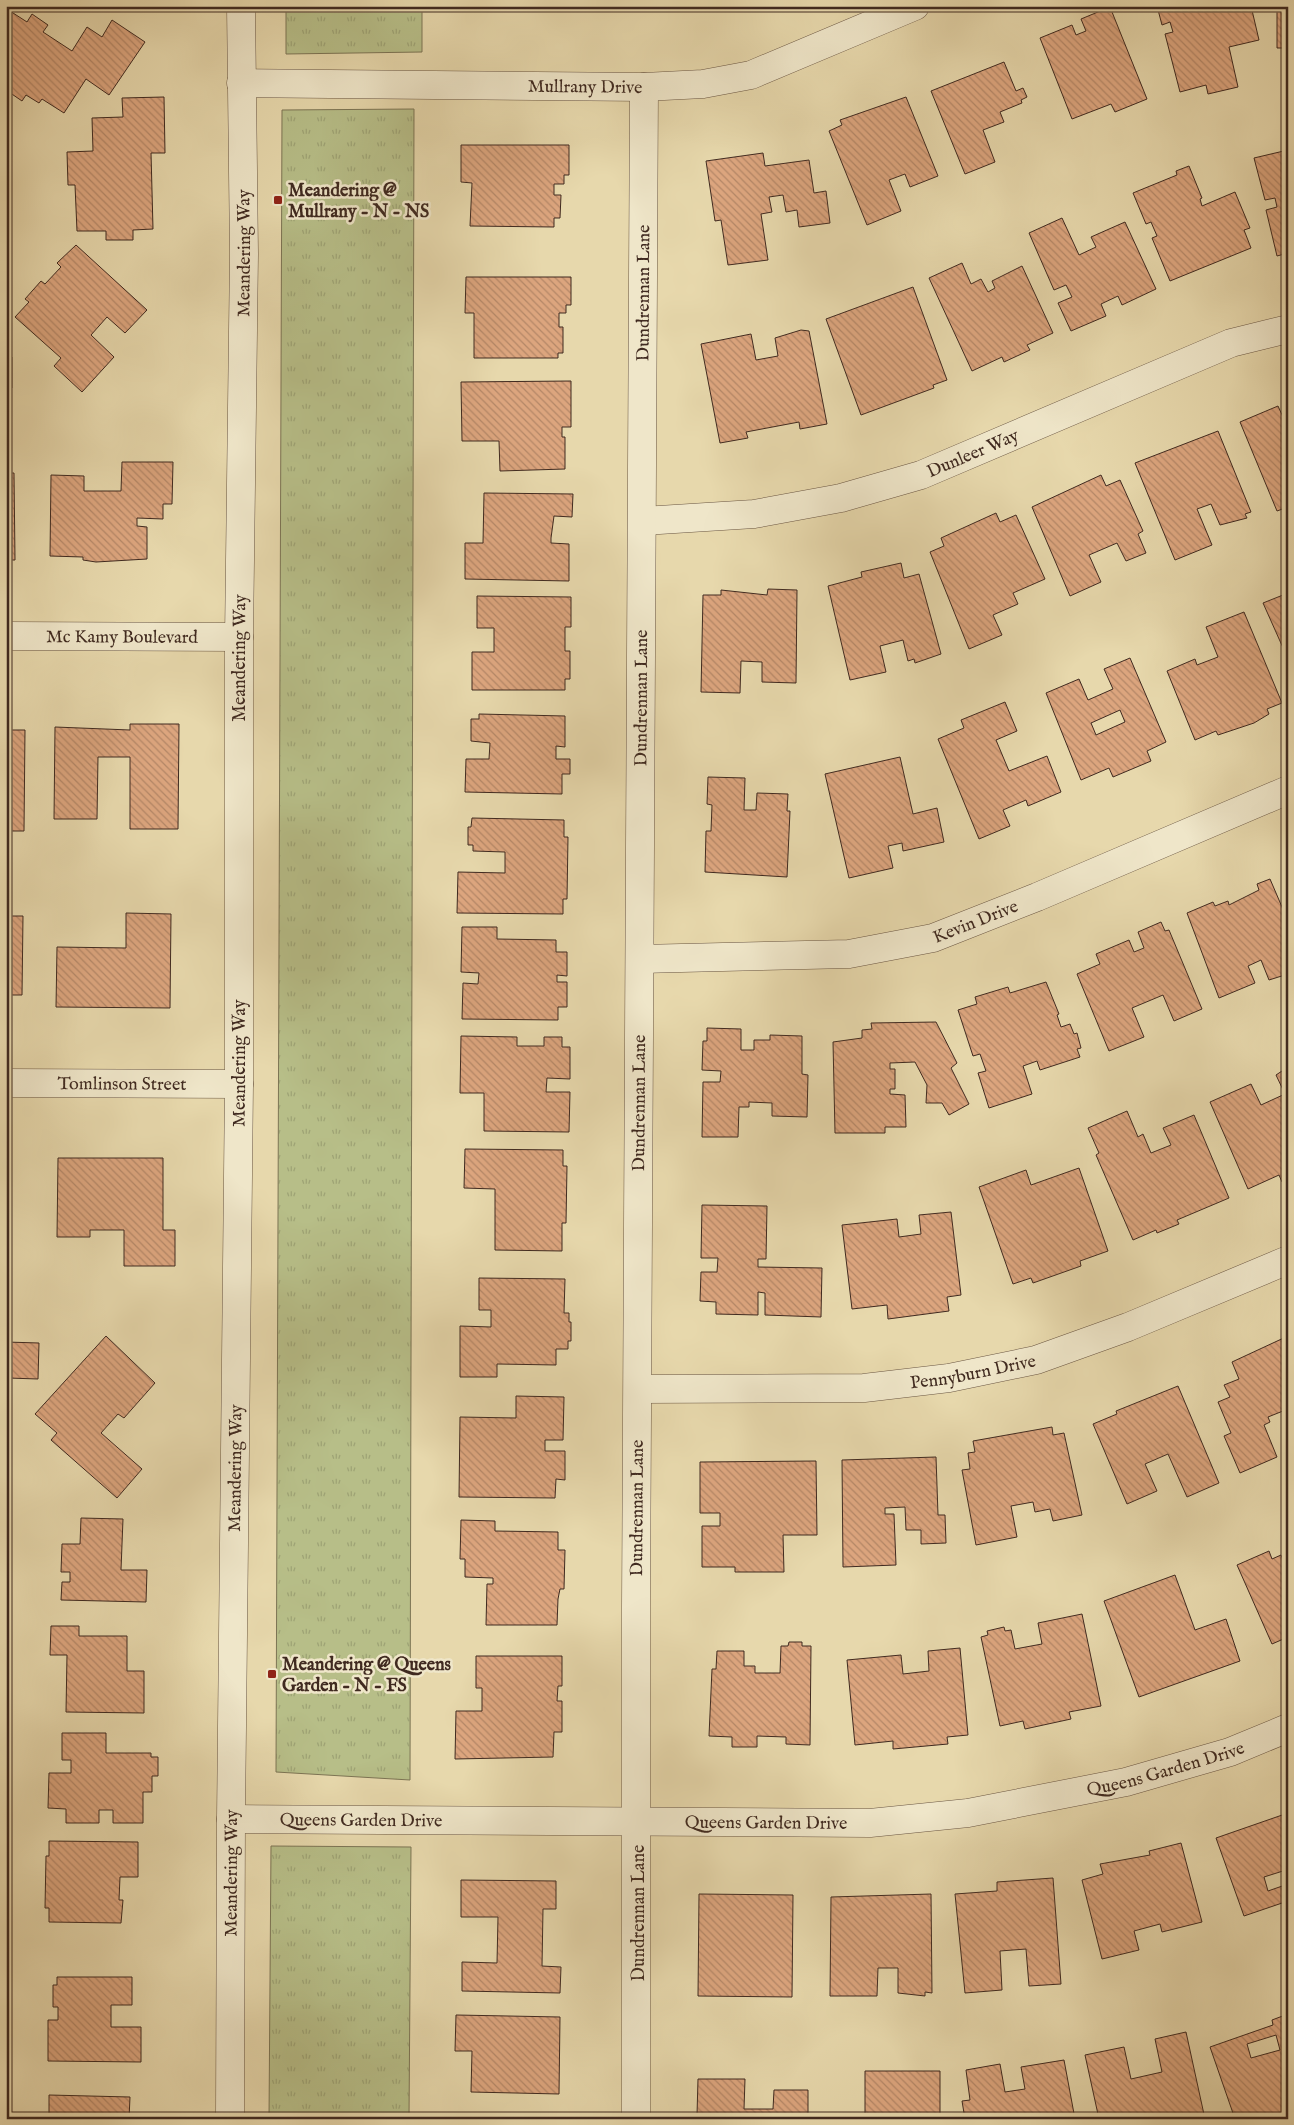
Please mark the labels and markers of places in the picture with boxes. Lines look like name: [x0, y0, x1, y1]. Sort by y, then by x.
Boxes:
place label: Meandering @ Mullrany - N - NS: [288, 180, 429, 224]
marker: Meandering @ Mullrany - N - NS: [272, 194, 284, 206]
place label: Meandering @ Queens Garden - N - FS: [282, 1654, 452, 1698]
marker: Meandering @ Queens Garden - N - FS: [266, 1668, 278, 1680]

